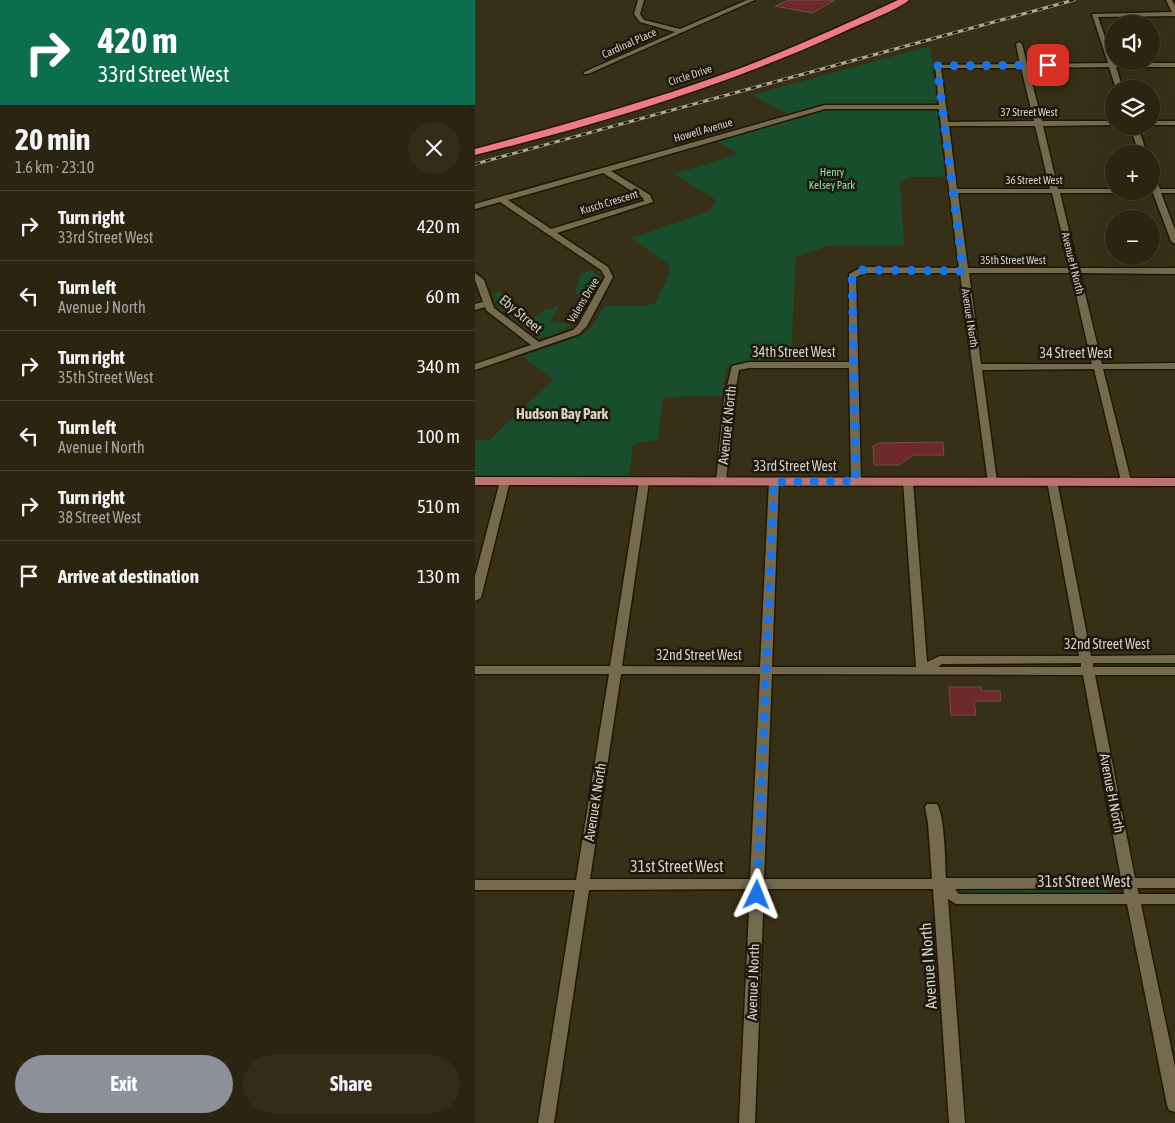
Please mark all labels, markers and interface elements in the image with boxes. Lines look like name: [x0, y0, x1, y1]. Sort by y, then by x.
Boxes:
map controls: [1105, 15, 1160, 265]
button: sound: [1105, 15, 1160, 70]
icon: right: [15, 20, 80, 85]
text: 420 m: [98, 20, 177, 60]
street label: Cardinal Place: [600, 26, 658, 60]
pin: [1027, 44, 1069, 86]
icon: arrive: [1034, 51, 1062, 79]
text: 33rd Street West: [98, 61, 229, 87]
street label: Circle Drive: [667, 62, 713, 88]
button: layers: [1105, 80, 1160, 135]
street label: 37 Street West: [1000, 106, 1058, 118]
street label: Howell Avenue: [672, 116, 734, 144]
text: 20 min: [15, 122, 90, 156]
button: close: [408, 122, 460, 174]
button: +: [1105, 145, 1160, 200]
text: 1.6 km · 23:10: [15, 158, 94, 176]
park label: Henry Kelsey Park: [809, 166, 855, 191]
street label: 36 Street West: [1005, 174, 1063, 186]
street label: Kusch Crescent: [579, 187, 639, 217]
text: Turn right: [58, 206, 125, 228]
button: −: [1105, 210, 1160, 265]
icon: right: [15, 212, 43, 240]
text: 420 m: [417, 215, 460, 237]
text: 33rd Street West: [58, 228, 153, 246]
street label: Avenue H North: [1060, 231, 1086, 295]
street label: 35th Street West: [980, 254, 1046, 266]
street label: Valens Drive: [565, 275, 601, 325]
text: Turn left: [58, 276, 116, 298]
icon: left: [15, 282, 43, 310]
text: 60 m: [426, 285, 460, 307]
street label: Avenue I North: [959, 288, 981, 348]
street label: Eby Street: [496, 292, 546, 336]
text: Avenue J North: [58, 298, 146, 316]
street label: 34th Street West: [752, 344, 836, 360]
street label: 34 Street West: [1040, 345, 1112, 361]
text: Turn right: [58, 346, 125, 368]
icon: right: [15, 352, 43, 380]
text: 340 m: [417, 355, 460, 377]
text: 35th Street West: [58, 368, 154, 386]
street label: Avenue K North: [715, 385, 739, 465]
district label: Hudson Bay Park: [516, 405, 608, 422]
text: Turn left: [58, 416, 116, 438]
icon: left: [15, 422, 43, 450]
text: 100 m: [417, 425, 460, 447]
text: Avenue I North: [58, 438, 145, 456]
street label: 33rd Street West: [753, 458, 837, 474]
text: Turn right: [58, 486, 125, 508]
icon: right: [15, 492, 43, 520]
text: 510 m: [417, 495, 460, 517]
text: 38 Street West: [58, 508, 141, 526]
icon: arrive: [15, 562, 43, 590]
text: Arrive at destination: [58, 565, 199, 587]
text: 130 m: [417, 565, 460, 587]
street label: 32nd Street West: [1064, 636, 1150, 652]
street label: 32nd Street West: [656, 647, 742, 663]
street label: Avenue H North: [1096, 752, 1128, 834]
street label: Avenue K North: [581, 762, 609, 842]
street label: 31st Street West: [630, 857, 724, 875]
position arrow: [730, 868, 782, 920]
street label: 31st Street West: [1037, 872, 1131, 890]
street label: Avenue I North: [916, 922, 940, 1010]
street label: Avenue J North: [744, 943, 762, 1021]
button: Exit: [15, 1055, 233, 1113]
button: Share: [243, 1055, 460, 1113]

